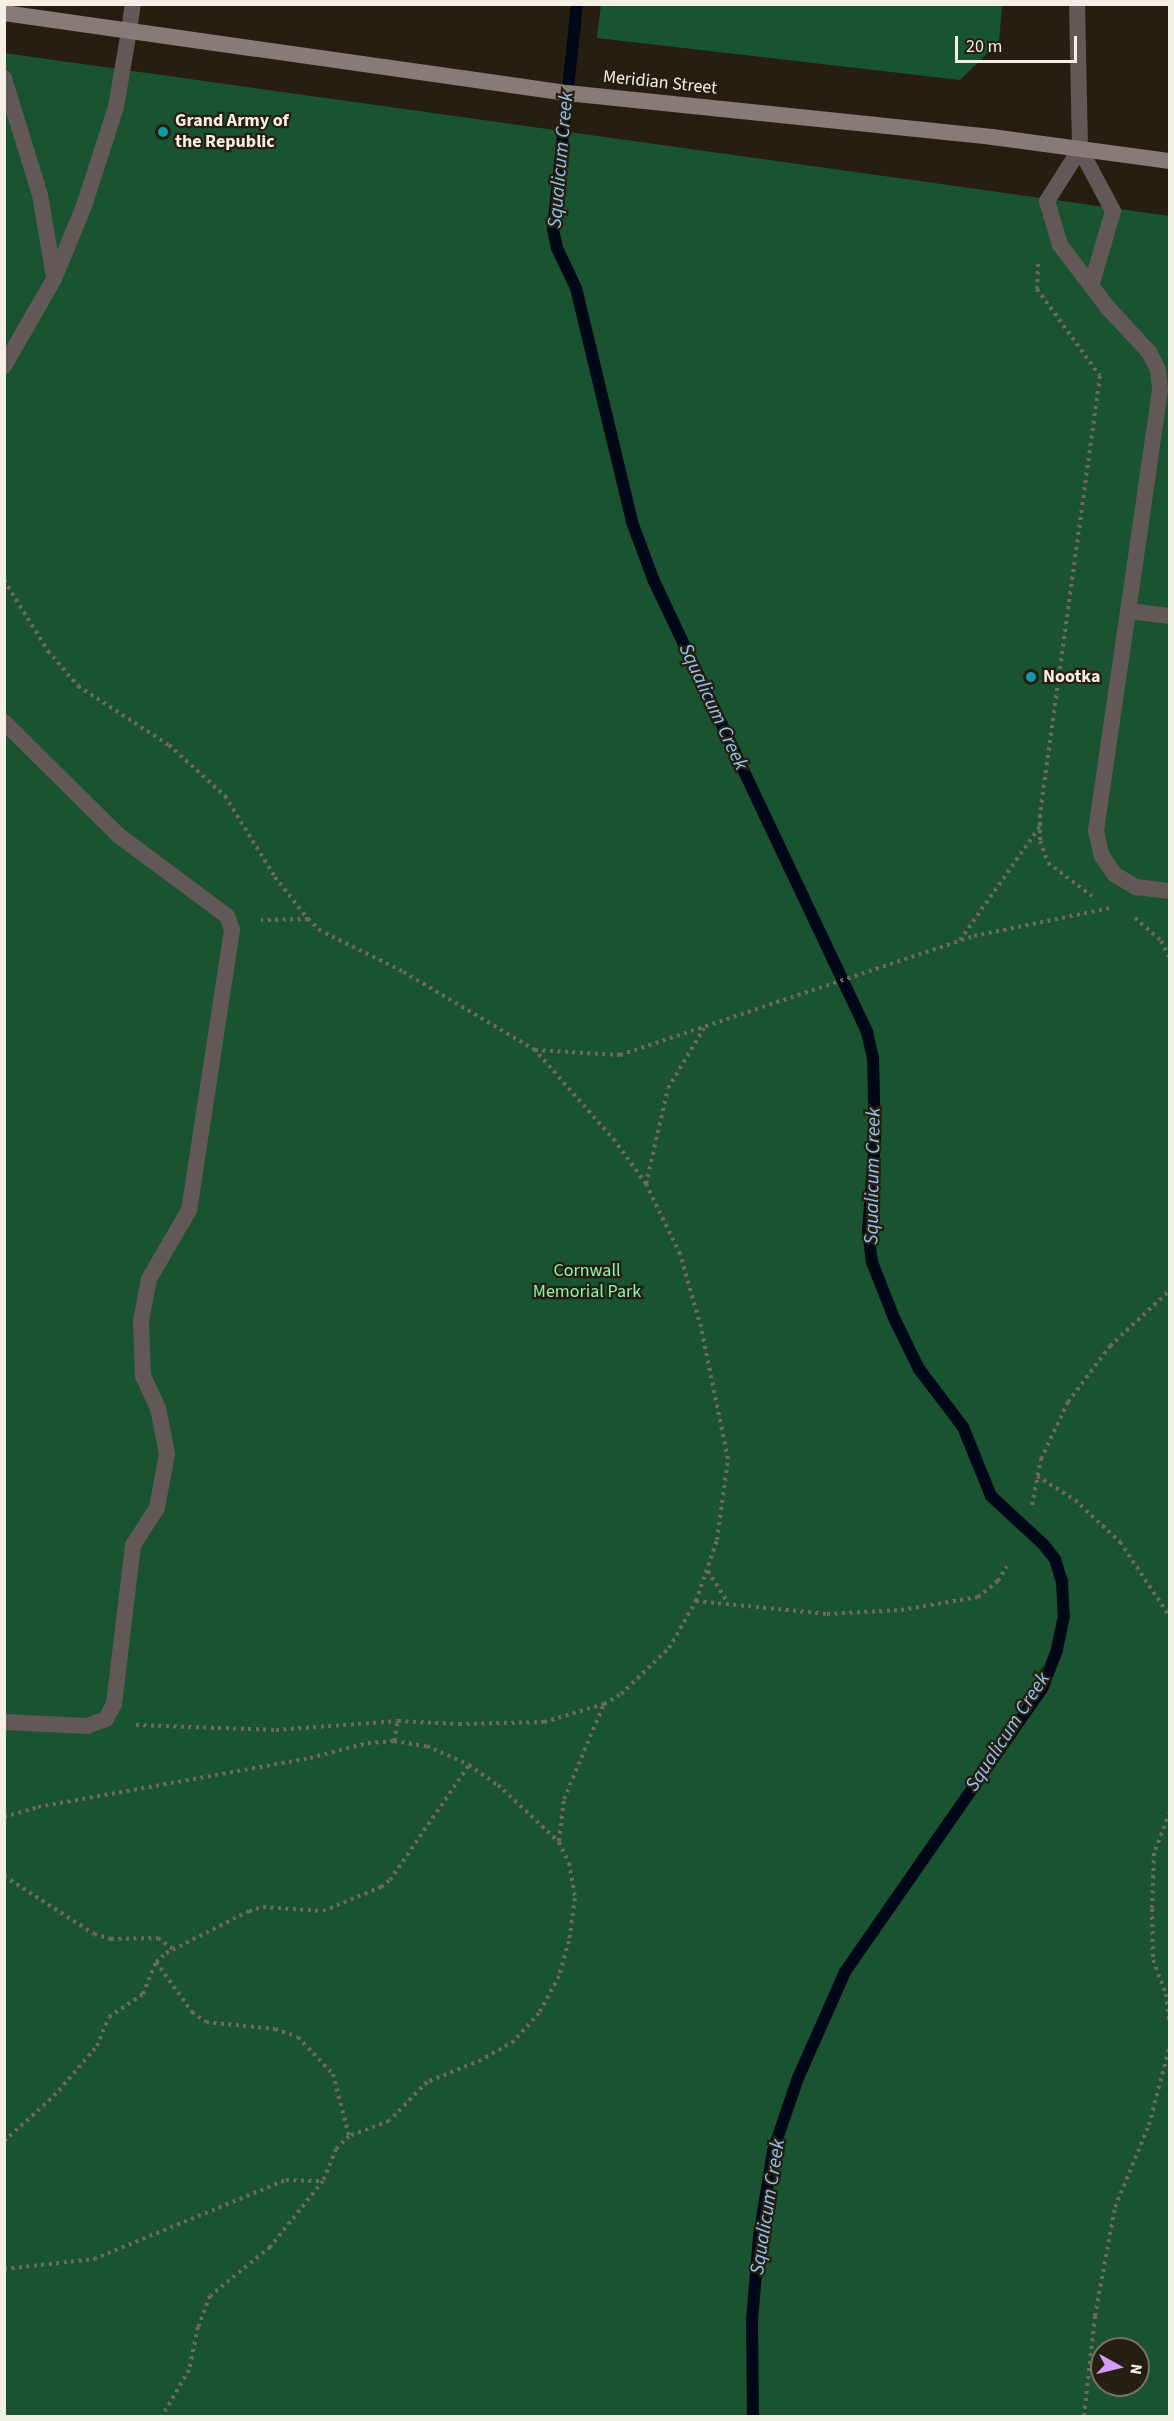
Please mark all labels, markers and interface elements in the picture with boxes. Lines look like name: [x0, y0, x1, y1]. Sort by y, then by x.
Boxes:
scale bar: [958, 24, 1080, 62]
text: 20 m: [966, 34, 1002, 59]
street label: Meridian Street: [602, 66, 718, 100]
water label: Squalicum Creek: [543, 91, 579, 229]
place label: Grand Army of the Republic: [175, 111, 289, 154]
marker: Grand Army of the Republic: [156, 125, 170, 139]
water label: Squalicum Creek: [673, 640, 753, 774]
place label: Nootka: [1043, 666, 1101, 688]
marker: Nootka: [1024, 670, 1038, 684]
water label: Squalicum Creek: [860, 1107, 886, 1245]
park label: Cornwall Memorial Park: [533, 1261, 641, 1304]
water label: Squalicum Creek: [961, 1668, 1055, 1796]
water label: Squalicum Creek: [745, 2137, 791, 2277]
north arrow: [1090, 2337, 1150, 2397]
text: N: [1124, 2362, 1147, 2376]

